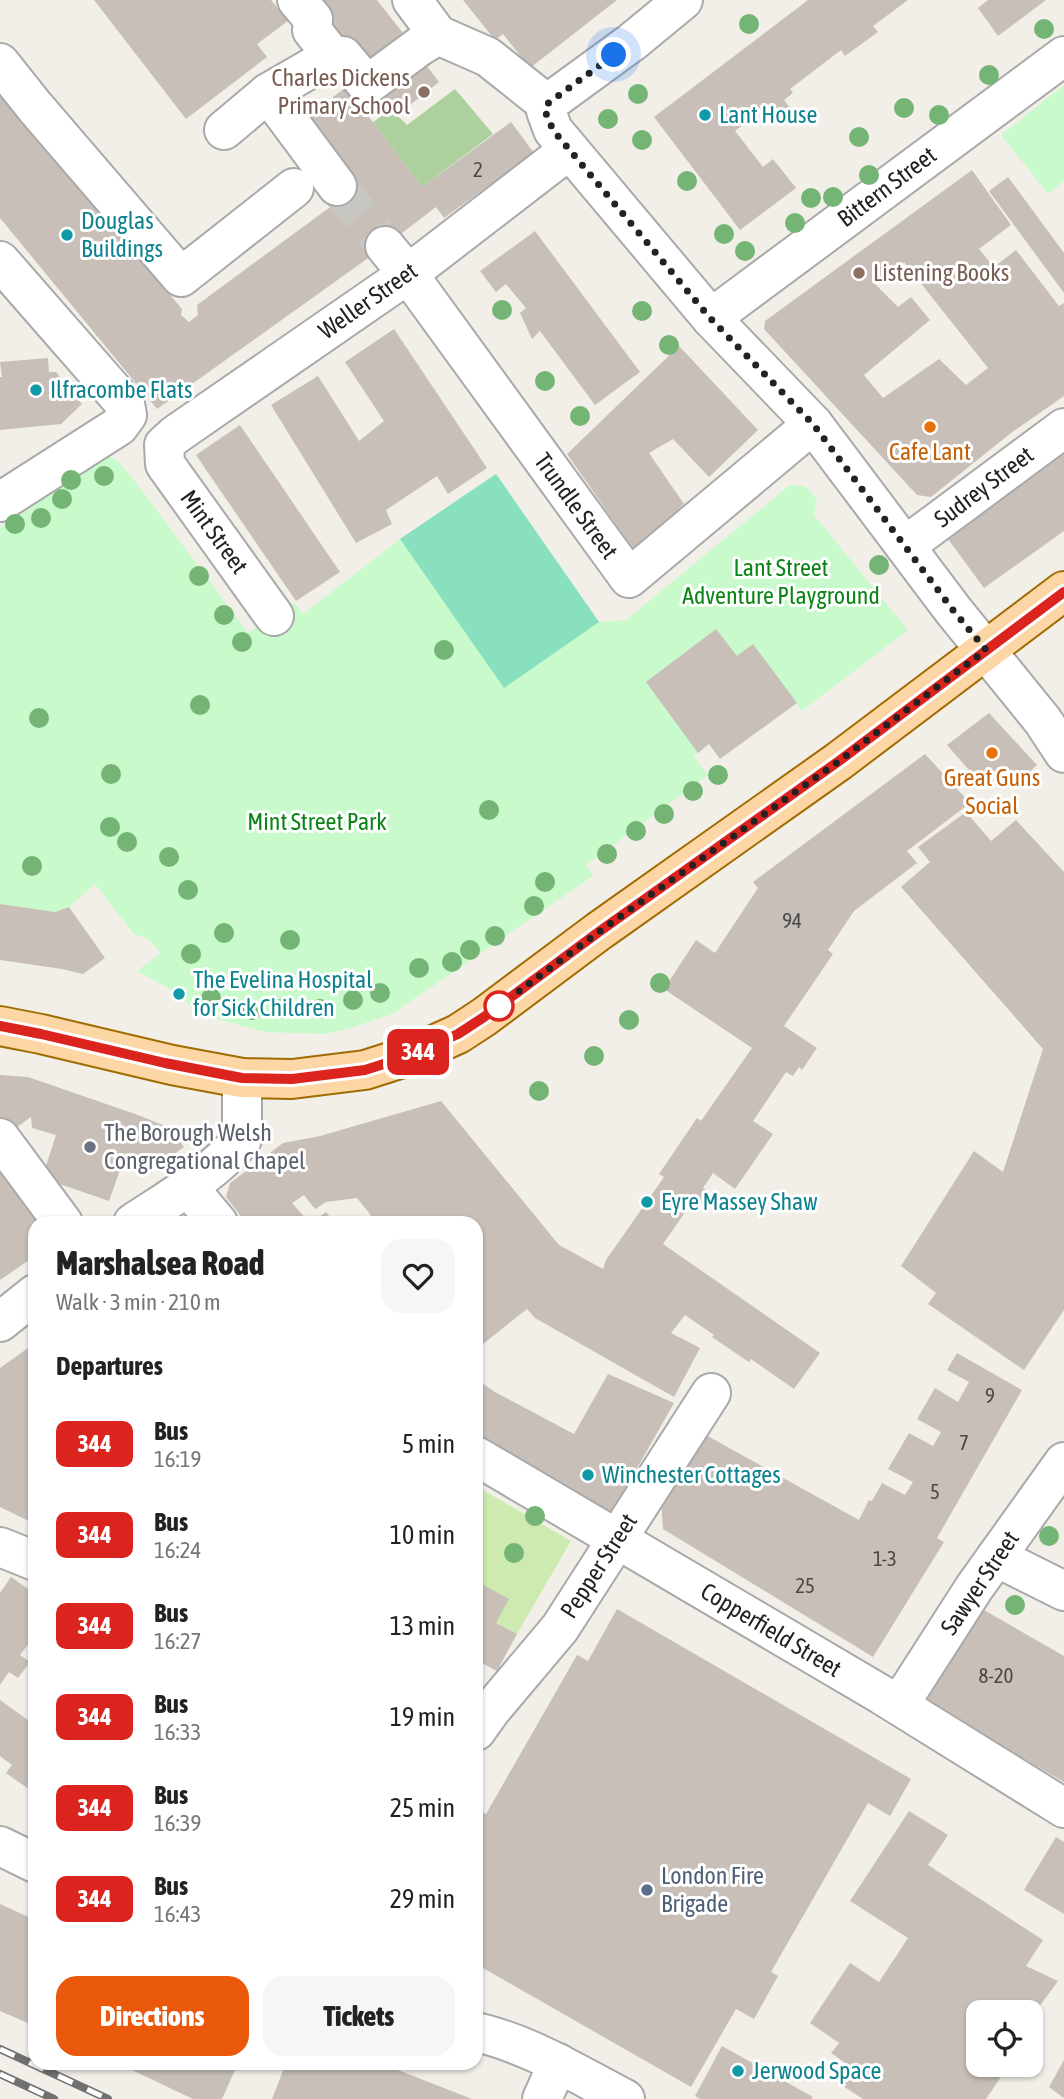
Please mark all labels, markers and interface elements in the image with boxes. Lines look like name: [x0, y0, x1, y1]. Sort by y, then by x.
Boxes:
your location: [596, 37, 631, 72]
place label: Charles Dickens Primary School: [272, 64, 411, 119]
marker: Charles Dickens Primary School: [416, 84, 432, 100]
place label: Lant House: [719, 101, 817, 128]
marker: Lant House: [697, 107, 713, 123]
street label: Bittern Street: [832, 141, 941, 232]
house number: 2: [473, 157, 483, 181]
place label: Douglas Buildings: [81, 207, 163, 262]
marker: Douglas Buildings: [59, 227, 75, 243]
street label: Weller Street: [313, 257, 422, 344]
place label: Listening Books: [873, 259, 1009, 286]
marker: Listening Books: [851, 265, 867, 281]
place label: Ilfracombe Flats: [50, 376, 192, 403]
marker: Ilfracombe Flats: [28, 382, 44, 398]
marker: Cafe Lant: [922, 419, 938, 435]
place label: Cafe Lant: [889, 438, 971, 465]
street label: Sudrey Street: [929, 441, 1038, 532]
street label: Trundle Street: [529, 448, 624, 564]
street label: Mint Street: [175, 485, 254, 579]
park label: Lant Street Adventure Playground: [682, 554, 880, 609]
marker: Great Guns Social: [984, 745, 1000, 761]
place label: Great Guns Social: [944, 764, 1040, 819]
park label: Mint Street Park: [247, 808, 387, 835]
house number: 94: [782, 908, 802, 932]
place label: The Evelina Hospital for Sick Children: [193, 966, 373, 1021]
marker: The Evelina Hospital for Sick Children: [171, 986, 187, 1002]
unlabelled marker: [484, 991, 514, 1021]
line badge: 344: [378, 1029, 458, 1075]
text: 344: [401, 1038, 435, 1065]
place label: The Borough Welsh Congregational Chapel: [104, 1119, 306, 1174]
marker: The Borough Welsh Congregational Chapel: [82, 1139, 98, 1155]
place label: Eyre Massey Shaw: [661, 1188, 818, 1215]
marker: Eyre Massey Shaw: [639, 1194, 655, 1210]
button: heart: [381, 1239, 455, 1313]
text: Marshalsea Road: [56, 1244, 264, 1282]
text: Walk · 3 min · 210 m: [56, 1289, 220, 1315]
text: Departures: [56, 1351, 163, 1381]
house number: 9: [985, 1383, 995, 1407]
text: Bus: [154, 1416, 188, 1446]
text: 5 min: [402, 1429, 455, 1459]
text: 344: [78, 1430, 111, 1457]
house number: 7: [959, 1430, 969, 1454]
text: 16:19: [154, 1446, 201, 1472]
place label: Winchester Cottages: [602, 1461, 781, 1488]
marker: Winchester Cottages: [580, 1467, 596, 1483]
house number: 5: [930, 1479, 940, 1503]
text: Bus: [154, 1507, 188, 1537]
street label: Pepper Street: [555, 1508, 642, 1623]
text: 10 min: [390, 1520, 455, 1550]
text: 344: [78, 1521, 111, 1548]
street label: Sawyer Street: [935, 1526, 1024, 1640]
text: 16:24: [154, 1537, 201, 1563]
house number: 1-3: [873, 1546, 897, 1570]
house number: 25: [795, 1573, 815, 1597]
street label: Copperfield Street: [696, 1577, 846, 1682]
text: Bus: [154, 1598, 188, 1628]
text: 13 min: [390, 1611, 455, 1641]
text: 344: [78, 1612, 111, 1639]
text: 16:27: [154, 1628, 201, 1654]
house number: 8-20: [979, 1663, 1014, 1687]
text: Bus: [154, 1689, 188, 1719]
text: 19 min: [390, 1702, 455, 1732]
text: 344: [78, 1703, 111, 1730]
text: 16:33: [154, 1719, 201, 1745]
text: Bus: [154, 1780, 188, 1810]
text: 25 min: [390, 1793, 455, 1823]
text: 344: [78, 1794, 111, 1821]
text: 16:39: [154, 1810, 201, 1836]
place label: London Fire Brigade: [661, 1862, 764, 1917]
text: Bus: [154, 1871, 188, 1901]
marker: London Fire Brigade: [639, 1882, 655, 1898]
text: 29 min: [390, 1884, 455, 1914]
text: 344: [78, 1885, 111, 1912]
text: 16:43: [154, 1901, 201, 1927]
button: Directions: [56, 1976, 249, 2056]
button: Tickets: [263, 1976, 455, 2056]
map controls: [966, 2000, 1043, 2077]
button: locate: [966, 2000, 1043, 2077]
place label: Jerwood Space: [752, 2057, 881, 2084]
marker: Jerwood Space: [730, 2063, 746, 2079]

